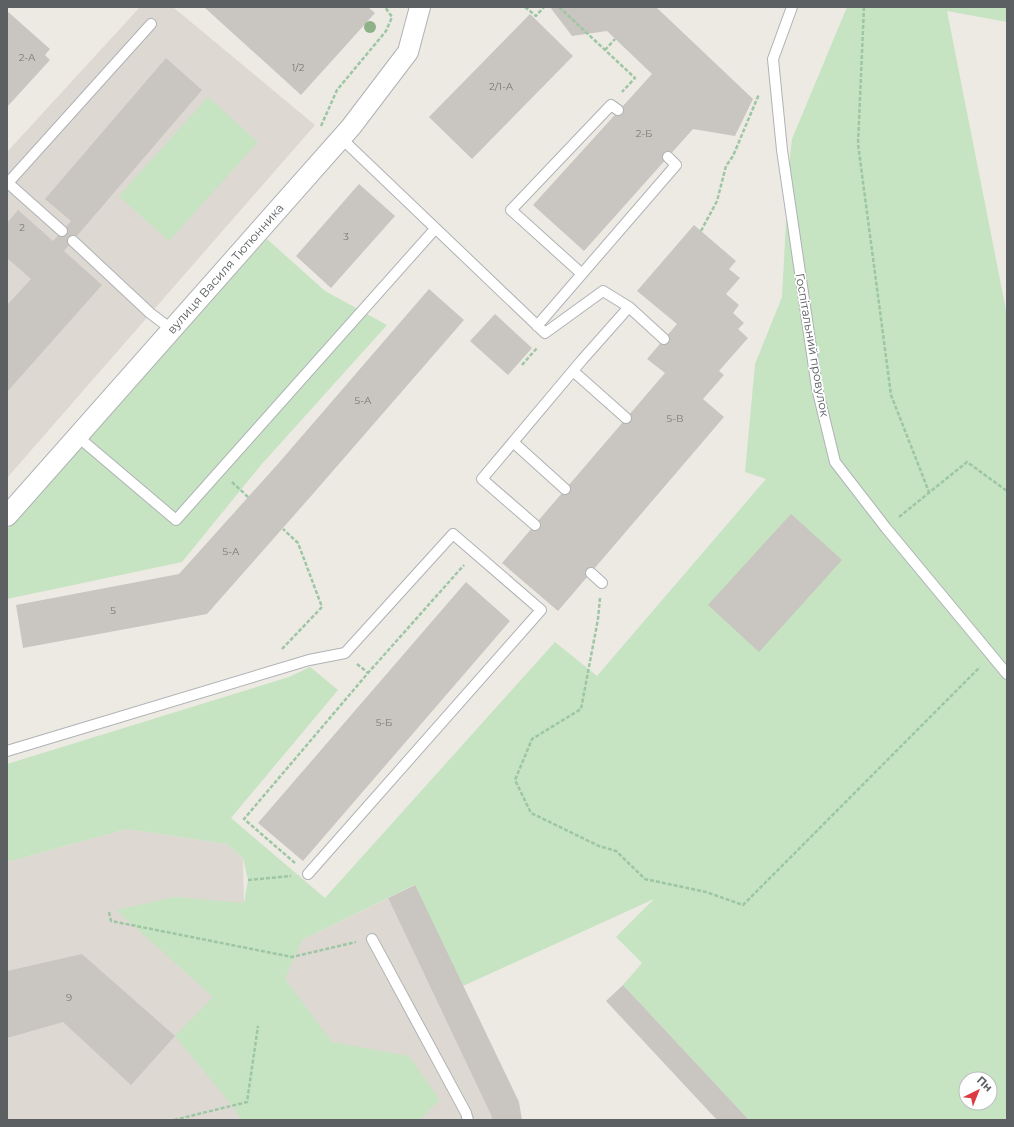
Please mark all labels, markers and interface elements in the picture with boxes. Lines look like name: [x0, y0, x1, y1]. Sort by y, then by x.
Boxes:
house number: 2-А: [19, 51, 36, 64]
house number: 1/2: [292, 61, 305, 74]
house number: 2/1-А: [489, 80, 514, 93]
house number: 2-Б: [636, 127, 652, 140]
street label: вулиця Василя Тютюнника: [164, 200, 287, 337]
house number: 2: [19, 221, 25, 234]
house number: 3: [343, 230, 349, 243]
street label: Госпітальний провулок: [792, 272, 833, 418]
house number: 5-А: [355, 394, 372, 407]
house number: 5-В: [667, 412, 683, 425]
house number: 5-А: [223, 545, 240, 558]
house number: 5: [110, 604, 116, 617]
house number: 5-Б: [376, 716, 392, 729]
house number: 9: [66, 991, 72, 1004]
north arrow: [958, 1071, 998, 1111]
text: Пн: [974, 1073, 996, 1094]

